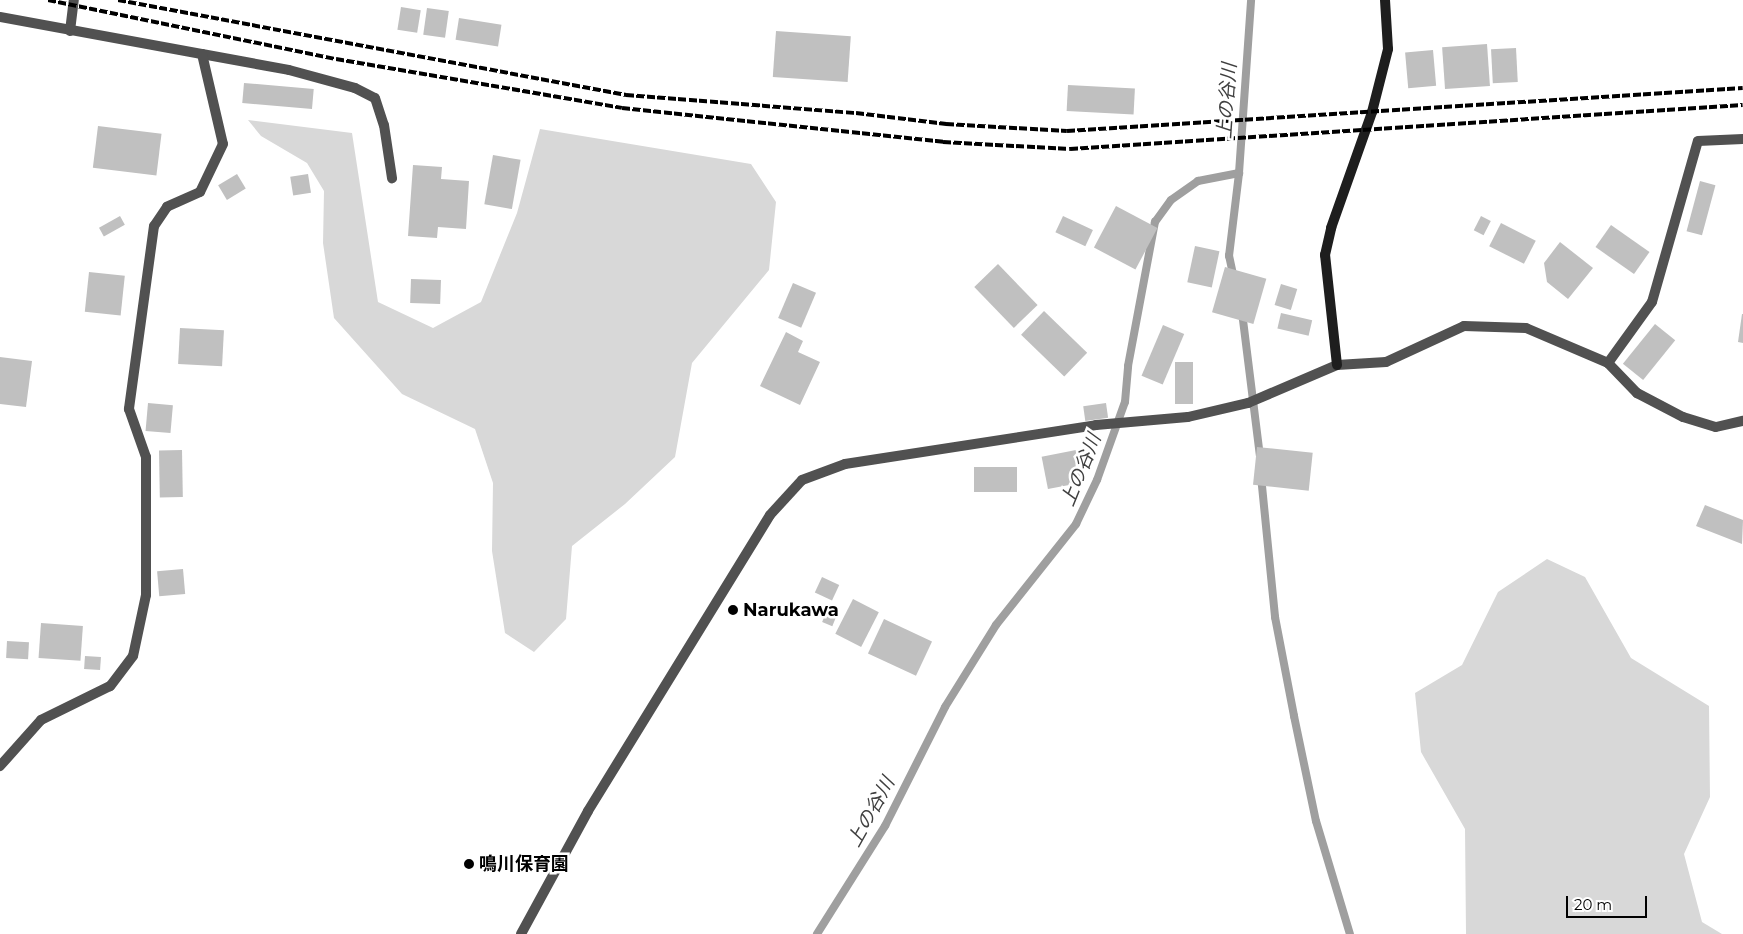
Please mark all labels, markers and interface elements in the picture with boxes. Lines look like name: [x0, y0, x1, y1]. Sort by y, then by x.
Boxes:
water label: 上の谷川: [1213, 62, 1241, 140]
water label: 上の谷川: [1056, 430, 1106, 510]
place label: Narukawa: [743, 599, 839, 621]
marker: Narukawa: [727, 604, 739, 616]
water label: 上の谷川: [843, 773, 899, 851]
place label: 鳴川保育園: [479, 853, 569, 875]
marker: 鳴川保育園: [463, 858, 475, 870]
scale bar: [1568, 886, 1649, 918]
text: 20 m: [1574, 895, 1612, 914]

